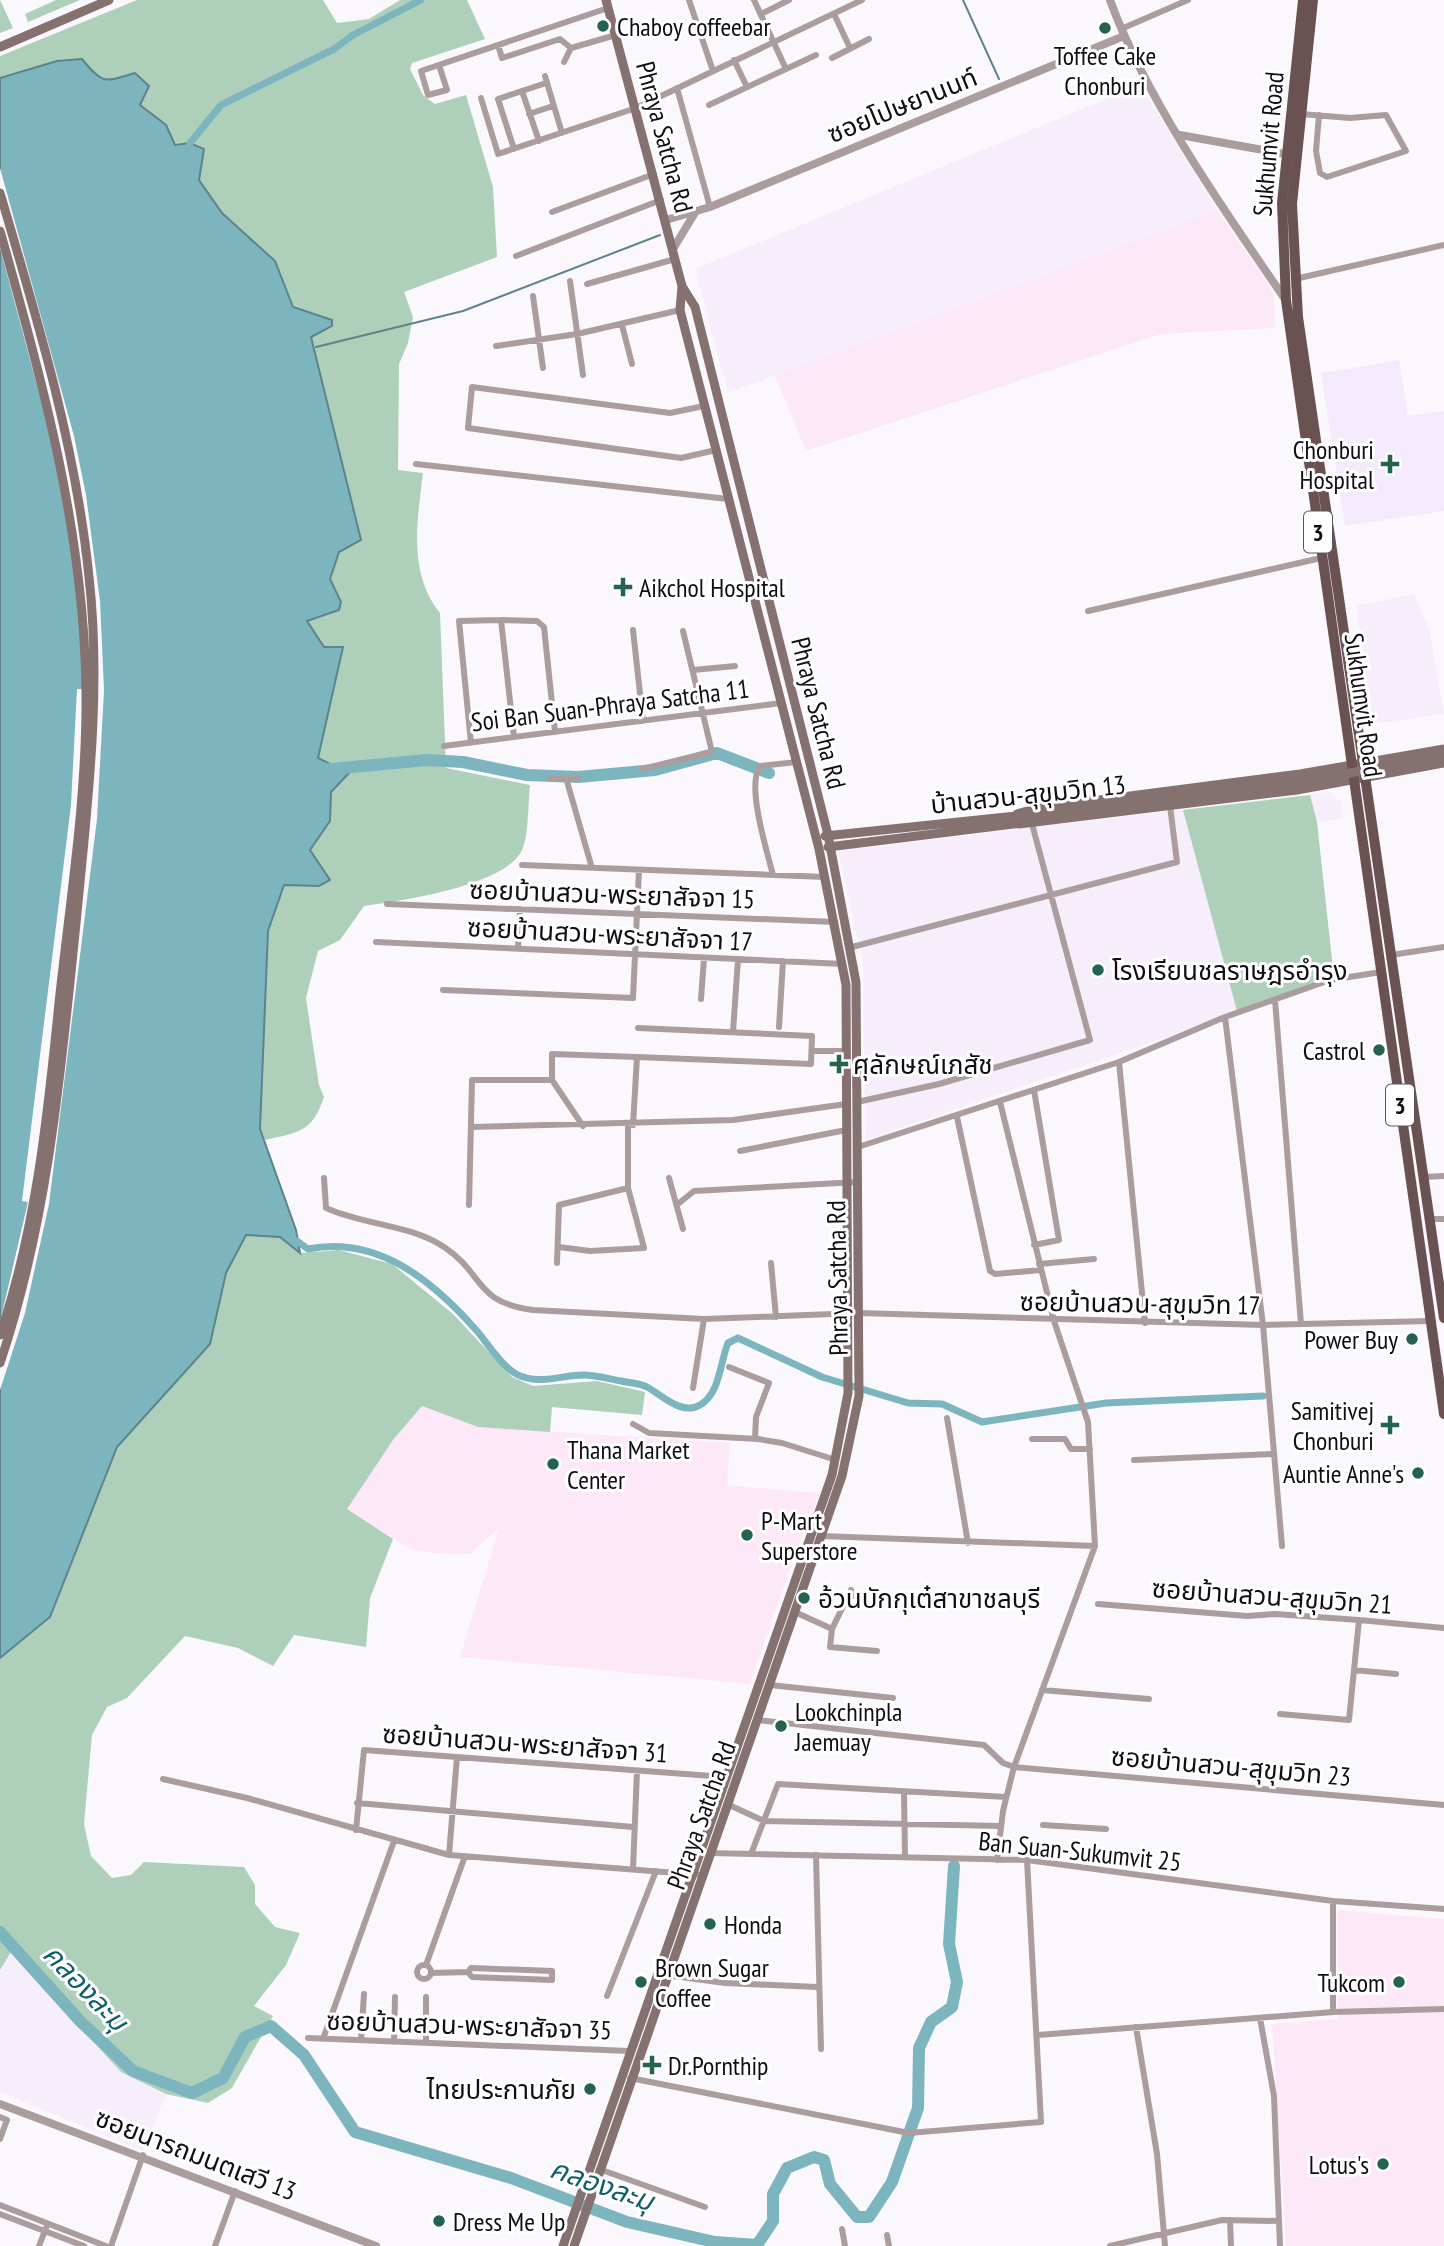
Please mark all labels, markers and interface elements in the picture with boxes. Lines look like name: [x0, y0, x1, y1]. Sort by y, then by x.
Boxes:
place label: Chaboy coffeebar: [617, 10, 771, 43]
marker: Chaboy coffeebar: [595, 18, 611, 34]
marker: Toffee Cake Chonburi: [1097, 20, 1113, 36]
place label: Toffee Cake Chonburi: [1054, 39, 1156, 102]
street label: Phraya Satcha Rd: [629, 58, 701, 216]
street label: ซอยโปษยานนท์: [822, 60, 982, 150]
street label: Sukhumvit Road: [1245, 70, 1291, 218]
place label: Chonburi Hospital: [1293, 433, 1374, 496]
marker: Chonburi Hospital: [1380, 454, 1400, 474]
road number: 3: [1304, 512, 1332, 552]
place label: Aikchol Hospital: [639, 571, 785, 604]
marker: Aikchol Hospital: [613, 577, 633, 597]
street label: Sukhumvit Road: [1338, 631, 1390, 779]
street label: Phraya Satcha Rd: [784, 634, 854, 792]
street label: Soi Ban Suan-Phraya Satcha 11: [469, 672, 751, 738]
street label: บ้านสวน-สุขุมวิท 13: [929, 767, 1127, 821]
street label: ซอยบ้านสวน-พระยาสัจจา 15: [469, 873, 755, 915]
street label: ซอยบ้านสวน-พระยาสัจจา 17: [466, 910, 754, 958]
place label: โรงเรียนชลราษฎรอำรุง: [1112, 954, 1347, 987]
marker: โรงเรียนชลราษฎรอำรุง: [1090, 962, 1106, 978]
place label: Castrol: [1303, 1034, 1365, 1067]
marker: Castrol: [1371, 1042, 1387, 1058]
place label: ศุลักษณ์เภสัช: [853, 1048, 993, 1081]
marker: ศุลักษณ์เภสัช: [831, 1056, 847, 1072]
road number: 3: [1386, 1084, 1414, 1126]
street label: Phraya Satcha Rd: [819, 1200, 855, 1356]
street label: ซอยบ้านสวน-สุขุมวิท 17: [1019, 1284, 1261, 1322]
place label: Power Buy: [1304, 1323, 1398, 1356]
marker: Power Buy: [1404, 1331, 1420, 1347]
place label: Samitivej Chonburi: [1291, 1394, 1374, 1457]
marker: Samitivej Chonburi: [1380, 1415, 1400, 1435]
place label: Thana Market Center: [567, 1433, 690, 1496]
marker: Thana Market Center: [545, 1456, 561, 1472]
place label: Auntie Anne's: [1283, 1457, 1404, 1490]
marker: Auntie Anne's: [1410, 1465, 1426, 1481]
place label: P-Mart Superstore: [761, 1504, 857, 1567]
marker: P-Mart Superstore: [739, 1527, 755, 1543]
street label: ซอยบ้านสวน-สุขุมวิท 21: [1151, 1571, 1393, 1621]
place label: อ้วนบักกุเต๋สาขาชลบุรี: [818, 1582, 1040, 1615]
marker: อ้วนบักกุเต๋สาขาชลบุรี: [796, 1590, 812, 1606]
place label: Lookchinpla Jaemuay: [794, 1695, 902, 1758]
street label: ซอยบ้านสวน-พระยาสัจจา 31: [381, 1717, 669, 1769]
marker: Lookchinpla Jaemuay: [773, 1718, 789, 1734]
street label: Phraya Satcha Rd: [659, 1736, 743, 1894]
street label: ซอยบ้านสวน-สุขุมวิท 23: [1110, 1739, 1352, 1793]
street label: Ban Suan-Sukumvit 25: [977, 1824, 1183, 1878]
place label: Honda: [724, 1908, 782, 1941]
marker: Honda: [702, 1916, 718, 1932]
water label: คลองละมุ: [36, 1936, 138, 2040]
place label: Brown Sugar Coffee: [655, 1951, 769, 2014]
place label: Tukcom: [1318, 1966, 1385, 1999]
marker: Brown Sugar Coffee: [633, 1974, 649, 1990]
marker: Tukcom: [1391, 1974, 1407, 1990]
street label: ซอยบ้านสวน-พระยาสัจจา 35: [326, 2004, 612, 2046]
place label: Dr.Pornthip: [668, 2049, 768, 2082]
marker: Dr.Pornthip: [642, 2055, 662, 2075]
place label: ไทยประกานภัย: [425, 2073, 576, 2106]
marker: ไทยประกานภัย: [582, 2081, 598, 2097]
street label: ซอยนารถมนตเสวี 13: [91, 2101, 301, 2207]
place label: Lotus's: [1309, 2148, 1369, 2181]
water label: คลองละมุ: [545, 2149, 660, 2219]
marker: Lotus's: [1375, 2156, 1391, 2172]
place label: Dress Me Up: [453, 2205, 565, 2238]
marker: Dress Me Up: [431, 2213, 447, 2229]

